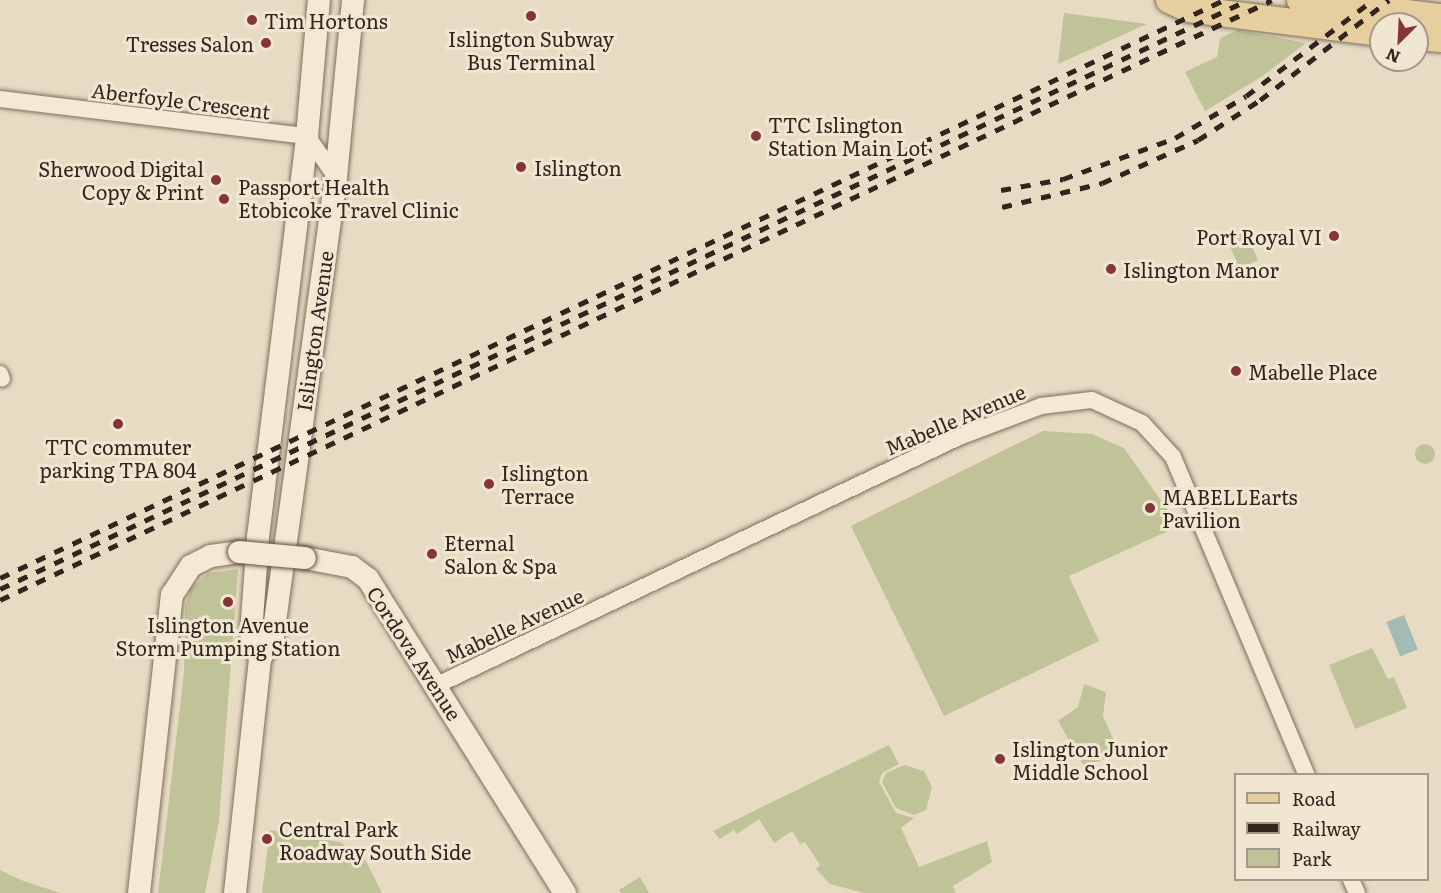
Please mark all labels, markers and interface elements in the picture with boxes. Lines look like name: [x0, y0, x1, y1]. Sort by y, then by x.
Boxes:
place label: Tim Hortons: [264, 8, 388, 32]
marker: Islington Subway Bus Terminal: [524, 9, 538, 23]
north arrow: [1369, 12, 1429, 72]
marker: Tim Hortons: [245, 13, 259, 27]
place label: Islington Subway Bus Terminal: [448, 26, 614, 73]
place label: Tresses Salon: [125, 31, 254, 55]
marker: Tresses Salon: [259, 36, 273, 50]
text: N: [1381, 43, 1404, 70]
street label: Aberfoyle Crescent: [90, 77, 272, 123]
place label: TTC Islington Station Main Lot: [768, 112, 928, 159]
marker: TTC Islington Station Main Lot: [749, 129, 763, 143]
place label: Islington: [534, 155, 622, 179]
place label: Sherwood Digital Copy & Print: [38, 156, 204, 203]
marker: Islington: [512, 158, 530, 176]
marker: Sherwood Digital Copy & Print: [209, 173, 223, 187]
place label: Passport Health Etobicoke Travel Clinic: [238, 175, 459, 222]
marker: Passport Health Etobicoke Travel Clinic: [215, 190, 233, 208]
place label: Port Royal VI: [1196, 224, 1322, 248]
marker: Port Royal VI: [1327, 229, 1341, 243]
street label: Islington Avenue: [291, 249, 337, 413]
place label: Islington Manor: [1123, 257, 1279, 281]
marker: Islington Manor: [1104, 262, 1118, 276]
place label: Mabelle Place: [1248, 359, 1377, 383]
marker: Mabelle Place: [1229, 364, 1243, 378]
street label: Mabelle Avenue: [881, 379, 1029, 459]
marker: TTC commuter parking TPA 804: [111, 417, 125, 431]
place label: TTC commuter parking TPA 804: [39, 434, 197, 481]
place label: Islington Terrace: [501, 460, 589, 507]
marker: Islington Terrace: [482, 477, 496, 491]
place label: MABELLEarts Pavilion: [1162, 484, 1298, 531]
marker: MABELLEarts Pavilion: [1143, 501, 1157, 515]
place label: Eternal Salon & Spa: [444, 530, 557, 577]
marker: Eternal Salon & Spa: [425, 547, 439, 561]
street label: Cordova Avenue: [363, 582, 467, 724]
street label: Mabelle Avenue: [441, 582, 587, 668]
marker: Islington Avenue Storm Pumping Station: [221, 595, 235, 609]
place label: Islington Avenue Storm Pumping Station: [116, 612, 340, 659]
place label: Islington Junior Middle School: [1012, 736, 1168, 783]
marker: Islington Junior Middle School: [993, 752, 1007, 766]
legend: [1234, 773, 1429, 881]
text: Road: [1292, 785, 1336, 812]
text: Railway: [1292, 815, 1361, 842]
place label: Central Park Roadway South Side: [279, 816, 471, 863]
marker: Central Park Roadway South Side: [260, 832, 274, 846]
text: Park: [1292, 845, 1331, 872]

